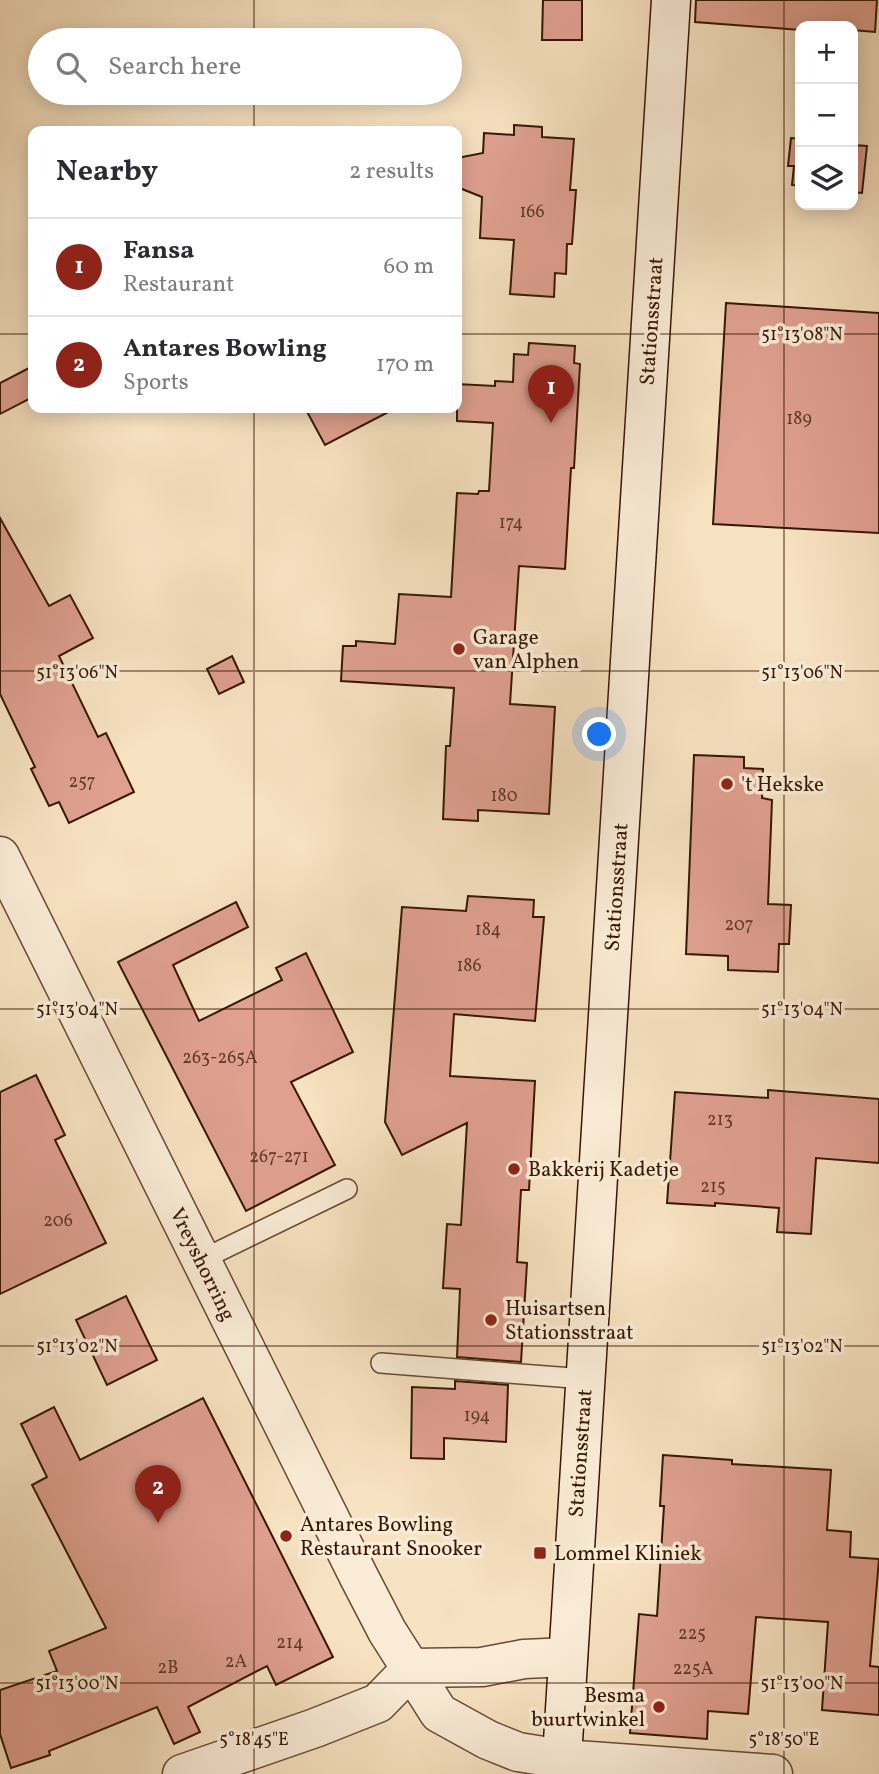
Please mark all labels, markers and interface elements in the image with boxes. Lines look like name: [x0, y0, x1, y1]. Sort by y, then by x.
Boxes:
map controls: [795, 21, 858, 210]
button: +: [795, 21, 858, 84]
search box: [28, 28, 462, 105]
icon: search: [52, 48, 90, 86]
text: Search here: [108, 49, 241, 85]
button: −: [795, 84, 858, 147]
button: layers: [795, 147, 858, 210]
text: Nearby: [56, 151, 158, 193]
text: 2 results: [349, 156, 434, 188]
house number: 166: [519, 200, 545, 225]
text: Fansa: [123, 233, 194, 269]
text: 1: [74, 251, 84, 283]
text: 60 m: [384, 251, 434, 283]
street label: Stationsstraat: [634, 256, 671, 386]
text: Restaurant: [123, 269, 234, 301]
text: 51°13'08"N: [761, 323, 843, 348]
text: Antares Bowling: [123, 331, 327, 367]
text: 2: [73, 349, 85, 381]
text: 170 m: [376, 349, 434, 381]
pin: 1: [528, 365, 574, 423]
text: Sports: [123, 367, 189, 399]
house number: 189: [786, 407, 812, 432]
house number: 174: [499, 511, 523, 536]
place label: Garage van Alphen: [473, 624, 579, 677]
marker: Garage van Alphen: [451, 641, 467, 657]
text: 51°13'06"N: [36, 661, 118, 686]
text: 51°13'06"N: [761, 661, 843, 686]
your location: [582, 717, 616, 751]
house number: 257: [68, 770, 96, 795]
place label: 't Hekske: [741, 771, 824, 800]
marker: 't Hekske: [719, 776, 735, 792]
house number: 180: [491, 784, 518, 809]
street label: Stationsstraat: [599, 822, 636, 952]
house number: 207: [724, 913, 754, 938]
house number: 184: [475, 918, 501, 943]
house number: 186: [456, 954, 482, 979]
text: 51°13'04"N: [36, 998, 118, 1023]
text: 51°13'04"N: [761, 998, 843, 1023]
house number: 263-265A: [182, 1046, 258, 1071]
house number: 213: [707, 1108, 733, 1133]
house number: 267-271: [249, 1145, 309, 1170]
place label: Bakkerij Kadetje: [528, 1156, 679, 1185]
marker: Bakkerij Kadetje: [506, 1161, 522, 1177]
house number: 215: [700, 1175, 726, 1200]
street label: Vreyshorring: [162, 1203, 242, 1326]
house number: 206: [43, 1209, 73, 1234]
place label: Huisartsen Stationsstraat: [505, 1295, 634, 1348]
marker: Huisartsen Stationsstraat: [483, 1312, 499, 1328]
text: 51°13'02"N: [36, 1335, 118, 1360]
text: 51°13'02"N: [761, 1335, 843, 1360]
street label: Stationsstraat: [563, 1388, 600, 1518]
house number: 194: [464, 1404, 490, 1429]
pin: 2: [135, 1465, 181, 1523]
place label: Antares Bowling Restaurant Snooker: [300, 1511, 482, 1564]
marker: Antares Bowling Restaurant Snooker: [278, 1528, 294, 1544]
place label: Lommel Kliniek: [554, 1540, 702, 1569]
marker: Lommel Kliniek: [532, 1545, 548, 1561]
house number: 225: [678, 1622, 706, 1647]
house number: 214: [276, 1631, 304, 1656]
house number: 2A: [225, 1650, 247, 1675]
house number: 2B: [158, 1656, 178, 1681]
house number: 225A: [673, 1657, 714, 1682]
text: 51°13'00"N: [36, 1672, 118, 1697]
text: 51°13'00"N: [761, 1672, 843, 1697]
place label: Besma buurtwinkel: [531, 1682, 645, 1735]
marker: Besma buurtwinkel: [651, 1699, 667, 1715]
text: 5°18'45"E: [219, 1728, 289, 1753]
text: 5°18'50"E: [749, 1728, 820, 1753]

